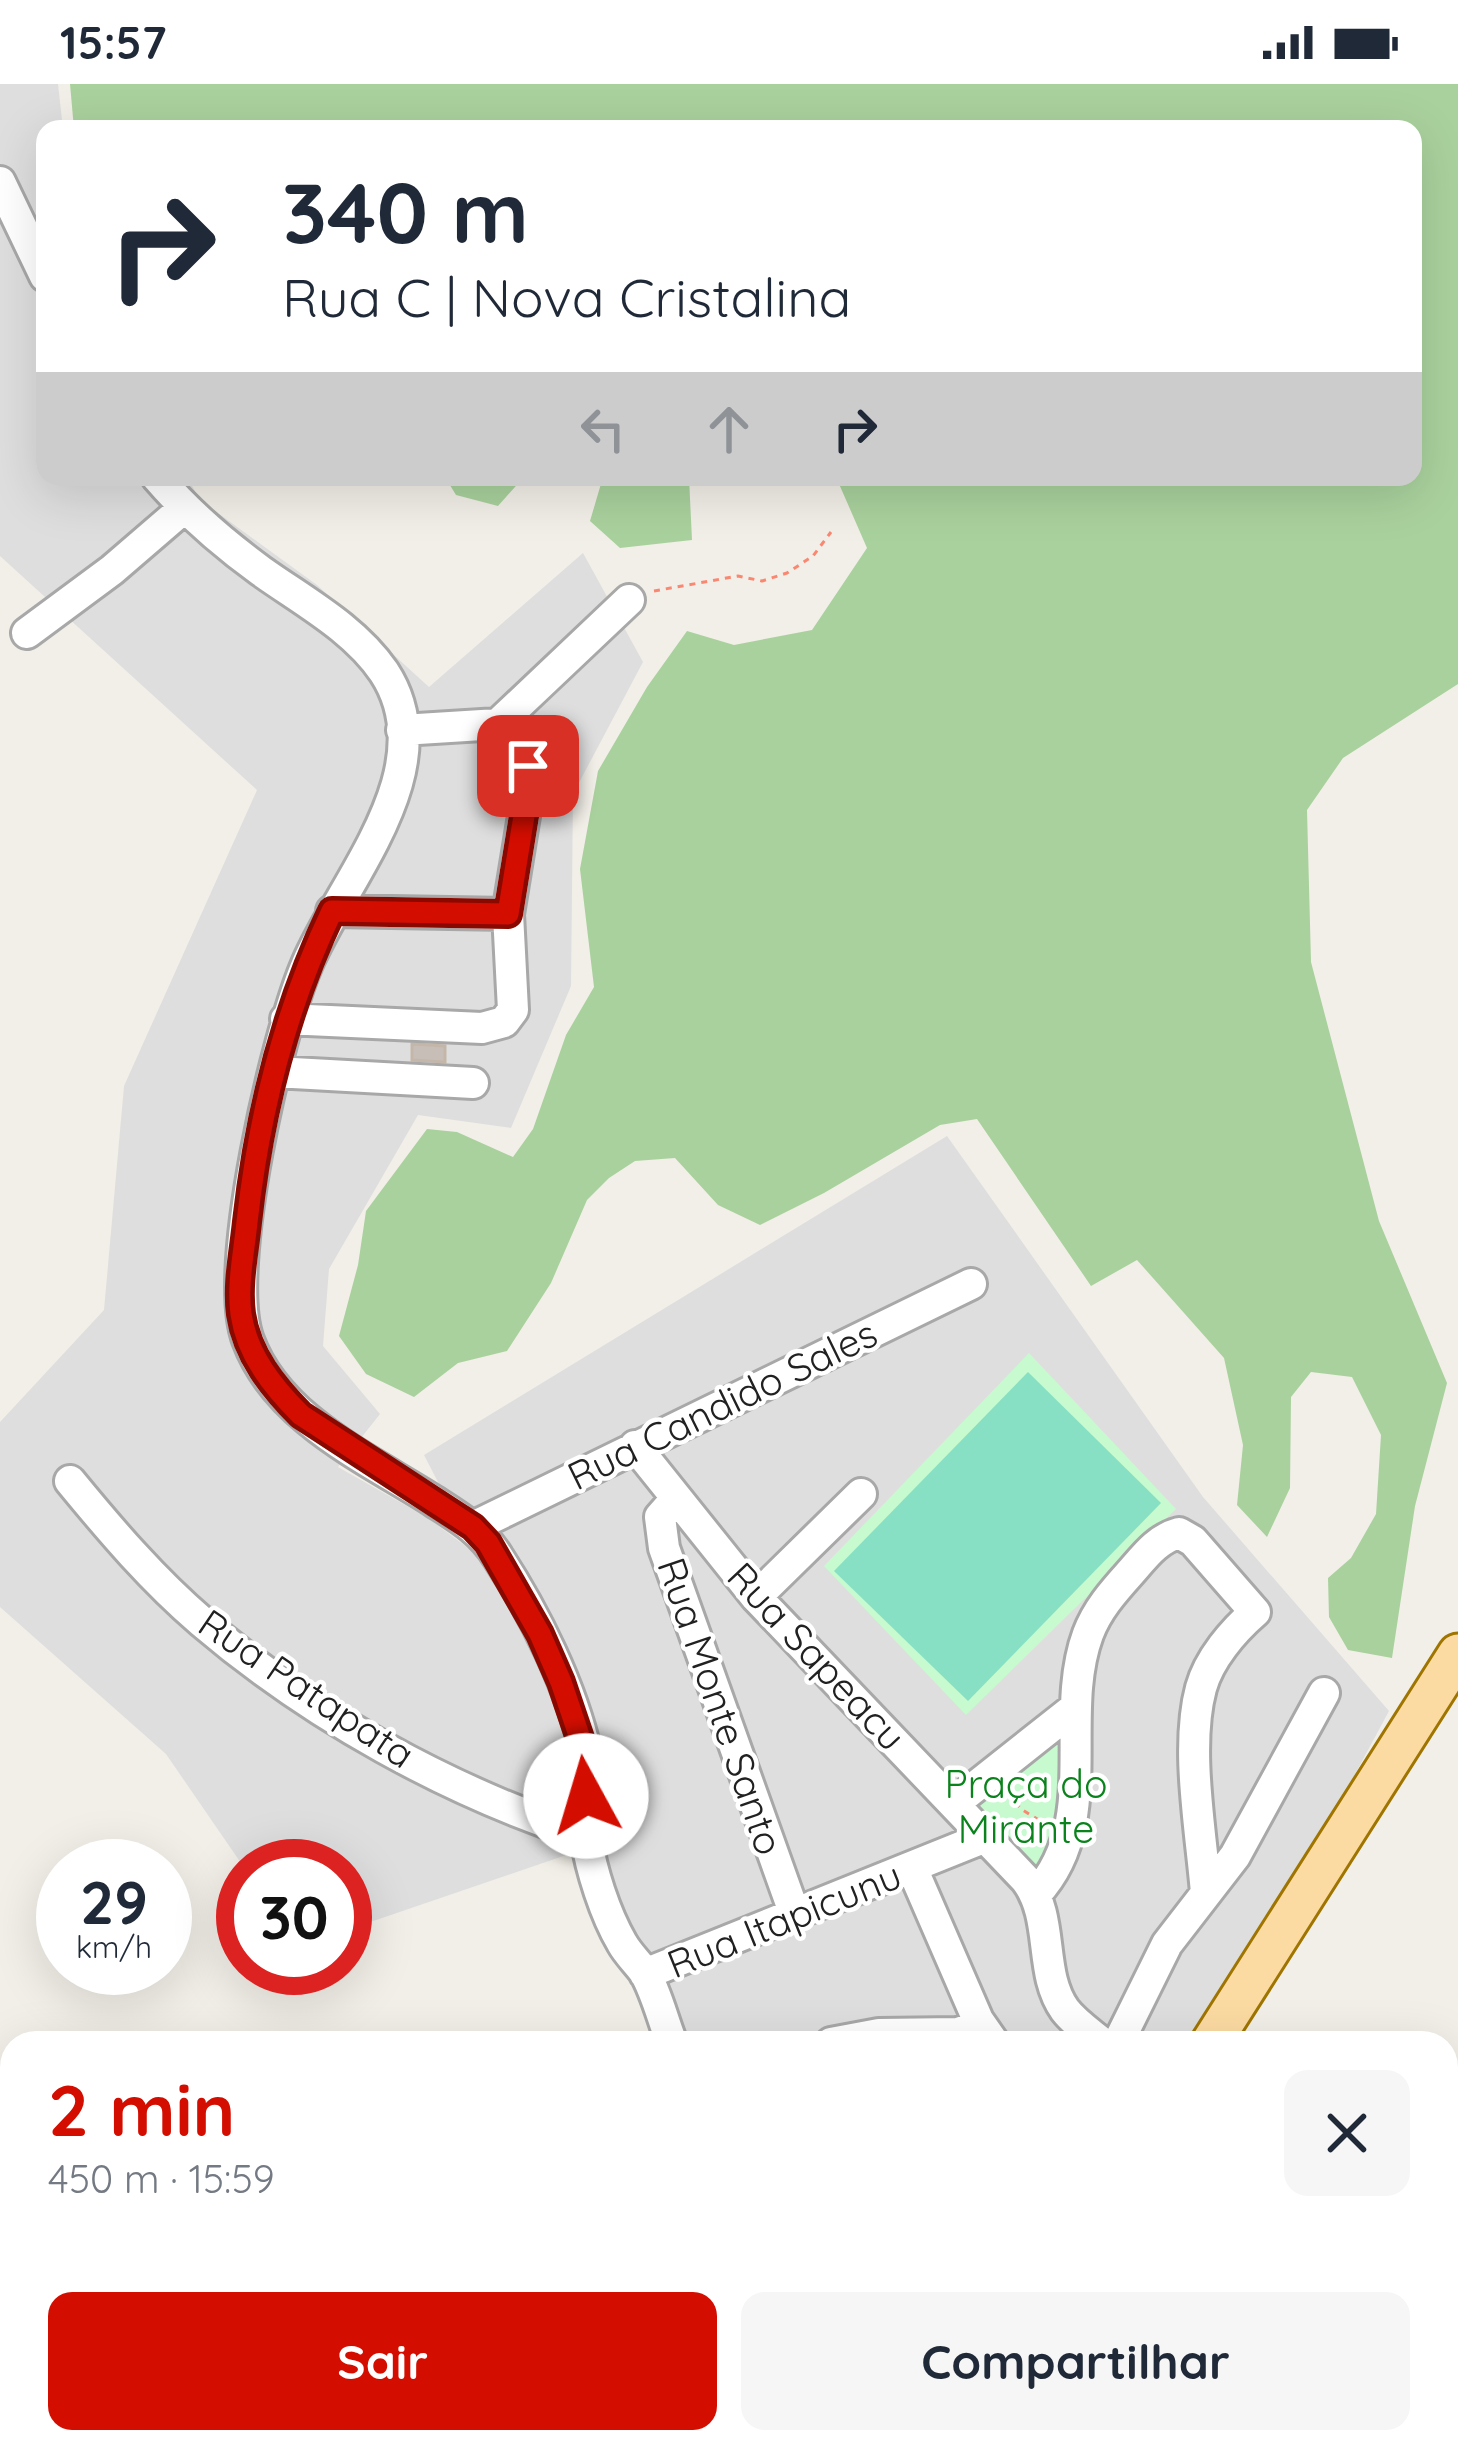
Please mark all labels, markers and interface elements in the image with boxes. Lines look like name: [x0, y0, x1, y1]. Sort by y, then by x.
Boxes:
text: 15:57: [60, 14, 166, 70]
text: 340 m: [282, 159, 529, 264]
icon: right: [84, 168, 240, 324]
text: Rua C | Nova Cristalina: [282, 263, 851, 331]
icon: left: [570, 396, 636, 462]
icon: ahead: [696, 396, 762, 462]
icon: right: [822, 396, 888, 462]
pin: [477, 715, 579, 817]
icon: arrive: [495, 733, 561, 799]
street label: Rua Candido Sales: [559, 1308, 885, 1500]
street label: Rua Monte Santo: [647, 1551, 795, 1861]
street label: Rua Sapeacu: [717, 1552, 917, 1760]
street label: Rua Patapata: [190, 1598, 424, 1778]
position arrow: [523, 1733, 649, 1859]
park label: Praça do Mirante: [944, 1759, 1108, 1853]
speed limit sign: 30: [216, 1839, 372, 1995]
street label: Rua Itapicunu: [660, 1850, 908, 1988]
text: 29: [80, 1864, 148, 1939]
text: km/h: [76, 1928, 152, 1966]
text: 2 min: [48, 2064, 235, 2154]
button: close: [1284, 2070, 1410, 2196]
text: 450 m · 15:59: [48, 2154, 274, 2203]
button: Sair: [48, 2292, 717, 2430]
button: Compartilhar: [741, 2292, 1410, 2430]

